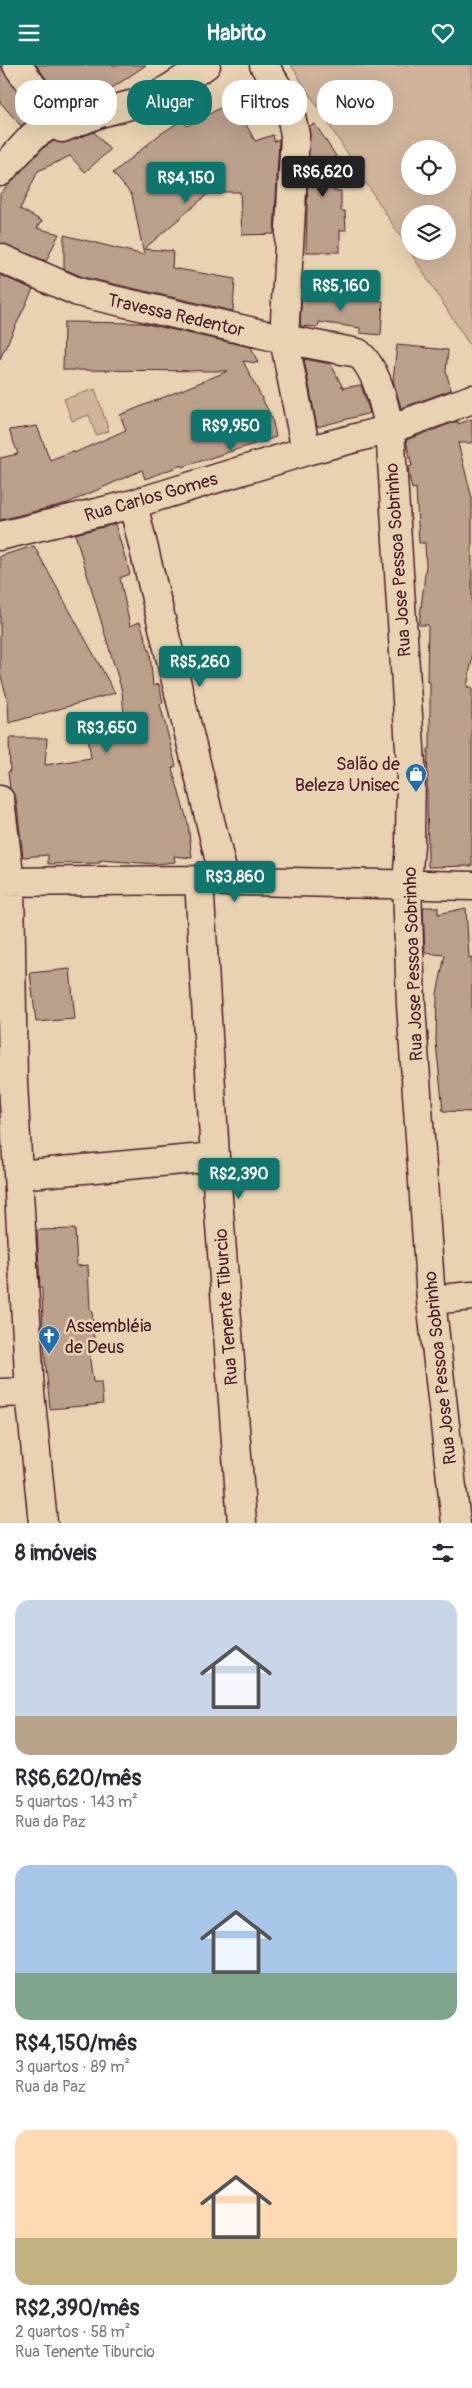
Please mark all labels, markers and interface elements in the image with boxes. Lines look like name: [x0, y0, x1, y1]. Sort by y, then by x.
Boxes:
icon: menu: [15, 19, 43, 47]
text: Habito: [206, 19, 266, 47]
icon: heart: [429, 19, 457, 47]
chip: Comprar: [15, 80, 117, 125]
chip: Alugar: [127, 80, 212, 125]
chip: Filtros: [222, 80, 307, 125]
chip: Novo: [317, 80, 393, 125]
map controls: [401, 140, 456, 260]
button: locate: [401, 140, 456, 195]
pin: R$6,620: [277, 155, 369, 198]
pin: R$4,150: [140, 161, 232, 204]
text: R$6,620: [293, 162, 353, 182]
text: R$4,150: [157, 168, 215, 188]
button: layers: [401, 205, 456, 260]
pin: R$5,160: [295, 269, 387, 312]
text: R$5,160: [312, 276, 370, 296]
street label: Travessa Redentor: [105, 289, 247, 343]
pin: R$9,950: [185, 409, 277, 452]
text: R$9,950: [202, 416, 260, 436]
street label: Rua Jose Pessoa Sobrinho: [380, 462, 417, 658]
street label: Rua Carlos Gomes: [82, 467, 220, 527]
pin: R$5,260: [154, 645, 246, 688]
text: R$5,260: [170, 652, 230, 672]
pin: R$3,650: [61, 711, 153, 754]
text: R$3,650: [77, 718, 137, 738]
place label: Salão de Beleza Unisec: [295, 753, 400, 797]
shop icon: Salão de Beleza Unisec: [404, 762, 428, 793]
pin: R$3,860: [189, 861, 281, 903]
street label: Rua Jose Pessoa Sobrinho: [399, 866, 428, 1062]
text: R$3,860: [205, 867, 265, 887]
pin: R$2,390: [193, 1157, 285, 1200]
text: R$2,390: [209, 1164, 269, 1184]
street label: Rua Tenente Tiburcio: [210, 1227, 243, 1386]
street label: Rua Jose Pessoa Sobrinho: [419, 1270, 462, 1466]
place label: Assembléia de Deus: [65, 1315, 152, 1359]
church icon: Assembléia de Deus: [37, 1324, 61, 1355]
icon: filters: [429, 1539, 457, 1567]
text: 8 imóveis: [15, 1540, 96, 1567]
icon: home: [191, 1632, 281, 1722]
text: R$6,620/mês: [15, 1765, 141, 1792]
text: 5 quartos · 143 m²: [15, 1792, 138, 1812]
text: Rua da Paz: [15, 1812, 86, 1832]
icon: home: [191, 1897, 281, 1987]
text: R$4,150/mês: [15, 2030, 137, 2057]
text: 3 quartos · 89 m²: [15, 2057, 130, 2077]
text: Rua da Paz: [15, 2077, 86, 2097]
icon: home: [191, 2162, 281, 2252]
text: R$2,390/mês: [15, 2295, 139, 2322]
text: 2 quartos · 58 m²: [15, 2322, 130, 2342]
text: Rua Tenente Tiburcio: [15, 2342, 155, 2362]

